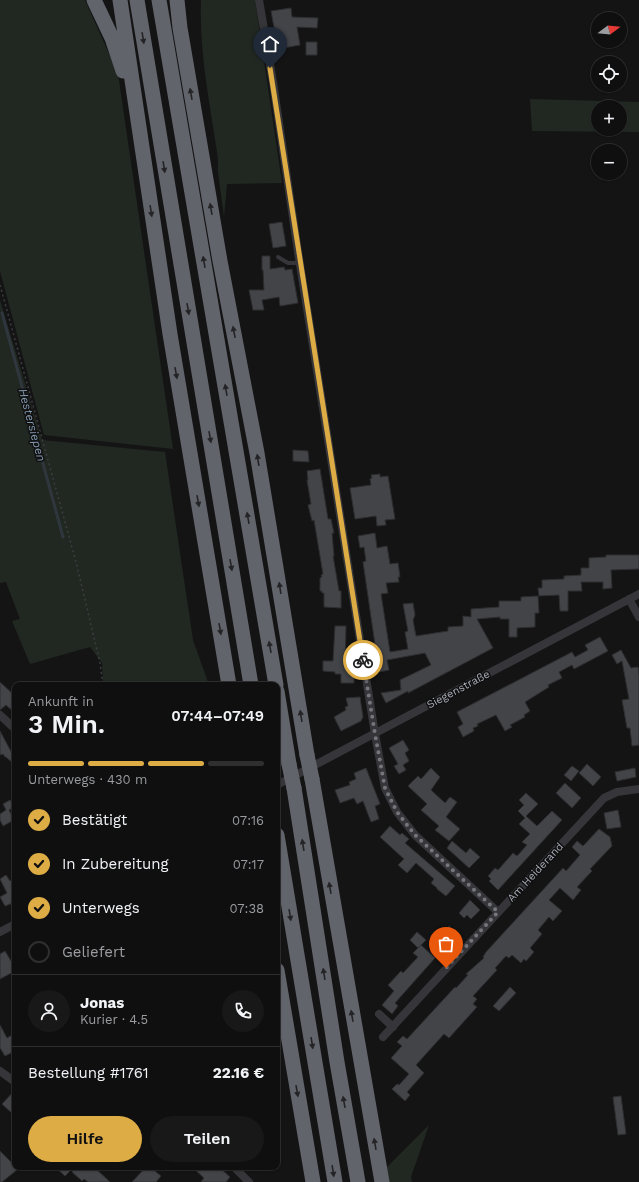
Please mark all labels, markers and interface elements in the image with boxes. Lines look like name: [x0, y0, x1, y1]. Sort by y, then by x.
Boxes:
north arrow: [591, 12, 627, 48]
map controls: [591, 12, 627, 180]
pin: [253, 27, 287, 68]
one-way arrow: [140, 32, 146, 45]
icon: home: [259, 33, 281, 55]
button: locate: [591, 56, 627, 92]
one-way arrow: [188, 88, 194, 100]
button: +: [591, 100, 627, 136]
button: −: [591, 144, 627, 180]
one-way arrow: [161, 161, 167, 173]
one-way arrow: [208, 203, 214, 215]
one-way arrow: [148, 205, 154, 217]
one-way arrow: [200, 256, 206, 268]
one-way arrow: [185, 303, 191, 315]
one-way arrow: [231, 326, 237, 338]
one-way arrow: [173, 367, 179, 379]
one-way arrow: [223, 384, 229, 396]
water label: Hestersiepen: [16, 387, 48, 463]
one-way arrow: [207, 431, 213, 443]
one-way arrow: [255, 454, 261, 466]
one-way arrow: [195, 495, 201, 507]
one-way arrow: [245, 512, 251, 524]
one-way arrow: [228, 559, 234, 572]
one-way arrow: [276, 582, 282, 594]
one-way arrow: [217, 623, 223, 635]
one-way arrow: [266, 640, 272, 653]
courier: [343, 640, 383, 680]
icon: bike: [352, 649, 374, 671]
street label: Siegenstraße: [425, 667, 492, 711]
text: Ankunft in: [28, 694, 94, 709]
text: 07:44–07:49: [171, 707, 264, 725]
text: 3 Min.: [28, 709, 105, 739]
one-way arrow: [298, 710, 304, 723]
text: Unterwegs · 430 m: [28, 772, 148, 787]
icon: check: [28, 809, 50, 831]
text: Bestätigt: [62, 811, 127, 829]
text: 07:16: [232, 813, 264, 828]
one-way arrow: [300, 839, 306, 852]
street label: Am Heiderand: [505, 840, 566, 905]
icon: check: [28, 853, 50, 875]
text: In Zubereitung: [62, 855, 169, 873]
text: 07:17: [233, 857, 264, 872]
one-way arrow: [327, 881, 333, 894]
icon: check: [28, 897, 50, 919]
text: Unterwegs: [62, 899, 140, 917]
text: 07:38: [229, 901, 264, 916]
one-way arrow: [288, 909, 294, 921]
pin: [429, 927, 463, 968]
icon: bag: [435, 933, 457, 955]
text: Geliefert: [62, 943, 125, 961]
one-way arrow: [320, 968, 326, 980]
button: person: [28, 990, 70, 1032]
button: phone: [222, 990, 264, 1032]
text: Jonas: [80, 994, 124, 1012]
one-way arrow: [349, 1010, 355, 1022]
text: Kurier · 4.5: [80, 1012, 148, 1027]
one-way arrow: [309, 1037, 315, 1049]
text: Bestellung #1761: [28, 1064, 149, 1082]
text: 22.16 €: [213, 1064, 264, 1082]
one-way arrow: [294, 1085, 300, 1097]
one-way arrow: [341, 1096, 347, 1108]
button: Hilfe: [28, 1116, 142, 1162]
button: Teilen: [150, 1116, 264, 1162]
one-way arrow: [372, 1137, 378, 1150]
one-way arrow: [330, 1165, 336, 1177]

